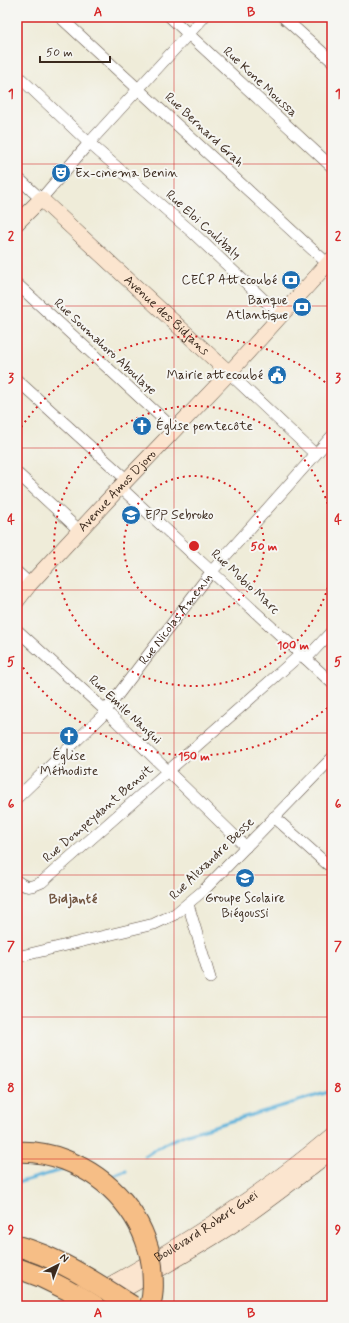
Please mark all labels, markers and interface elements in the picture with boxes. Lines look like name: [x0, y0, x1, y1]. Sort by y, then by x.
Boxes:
text: A: [94, 4, 102, 21]
text: B: [247, 4, 256, 21]
scale bar: [40, 38, 110, 64]
street label: Rue Kone Moussa: [219, 43, 301, 121]
text: 50 m: [46, 45, 73, 61]
text: 1: [8, 86, 14, 103]
text: 1: [335, 86, 341, 103]
street label: Rue Bernard Grah: [161, 89, 247, 171]
theatre icon: Ex-cinema Benin: [50, 162, 72, 184]
place label: Ex-cinema Benin: [75, 165, 178, 182]
street label: Rue Eloi Coulibaly: [162, 187, 244, 263]
text: 2: [8, 228, 15, 245]
text: 2: [335, 228, 342, 245]
bank icon: CECP Attecoubé: [280, 269, 302, 291]
street label: Avenue des Bidjans: [120, 271, 213, 359]
place label: CECP Attecoubé: [181, 272, 277, 289]
place label: Banque Atlantique: [226, 292, 288, 324]
street label: Rue Soumahoro Aboulaye: [50, 295, 160, 399]
bank icon: Banque Atlantique: [291, 296, 313, 318]
public building icon: Mairie attecoubé: [266, 364, 288, 386]
place label: Mairie attecoubé: [167, 367, 263, 384]
text: 3: [8, 370, 14, 387]
text: 3: [335, 370, 341, 387]
church icon: Église pentecôte: [131, 415, 153, 437]
place label: Église pentecôte: [156, 417, 253, 435]
street label: Avenue Amos Djoro: [74, 446, 160, 535]
school or university icon: EPP Sebroko: [120, 504, 142, 526]
place label: EPP Sebroko: [145, 507, 214, 524]
text: 4: [7, 512, 15, 529]
text: 4: [334, 512, 342, 529]
centre of rings: [187, 539, 201, 553]
text: 50 m: [251, 539, 278, 555]
street label: Rue Mobio Marc: [207, 546, 283, 618]
street label: Rue Nicolas Amenin: [135, 569, 216, 668]
text: 100 m: [277, 638, 310, 654]
text: 5: [7, 654, 15, 671]
text: 5: [334, 654, 342, 671]
street label: Rue Emile Nangui: [83, 672, 165, 750]
church icon: Église Méthodiste: [58, 725, 80, 747]
place label: Église Méthodiste: [40, 747, 98, 780]
text: 150 m: [178, 749, 210, 765]
street label: Rue Dompeydant Benoit: [39, 761, 157, 867]
text: 6: [8, 796, 15, 813]
text: 6: [335, 796, 342, 813]
street label: Rue Alexandre Besse: [166, 814, 258, 904]
school or university icon: Groupe Scolaire Biégoussi: [234, 867, 256, 889]
district label: Bidjanté: [49, 890, 98, 909]
place label: Groupe Scolaire Biégoussi: [205, 890, 285, 922]
text: 7: [7, 938, 15, 955]
text: 7: [334, 938, 342, 955]
text: 8: [7, 1080, 15, 1097]
text: 8: [334, 1080, 342, 1097]
street label: Boulevard Robert Gueï: [151, 1186, 262, 1266]
text: 9: [8, 1222, 15, 1239]
text: 9: [335, 1222, 342, 1239]
north arrow: [38, 1245, 78, 1285]
text: N: [57, 1251, 71, 1266]
text: A: [94, 1305, 102, 1322]
text: B: [247, 1305, 256, 1322]

